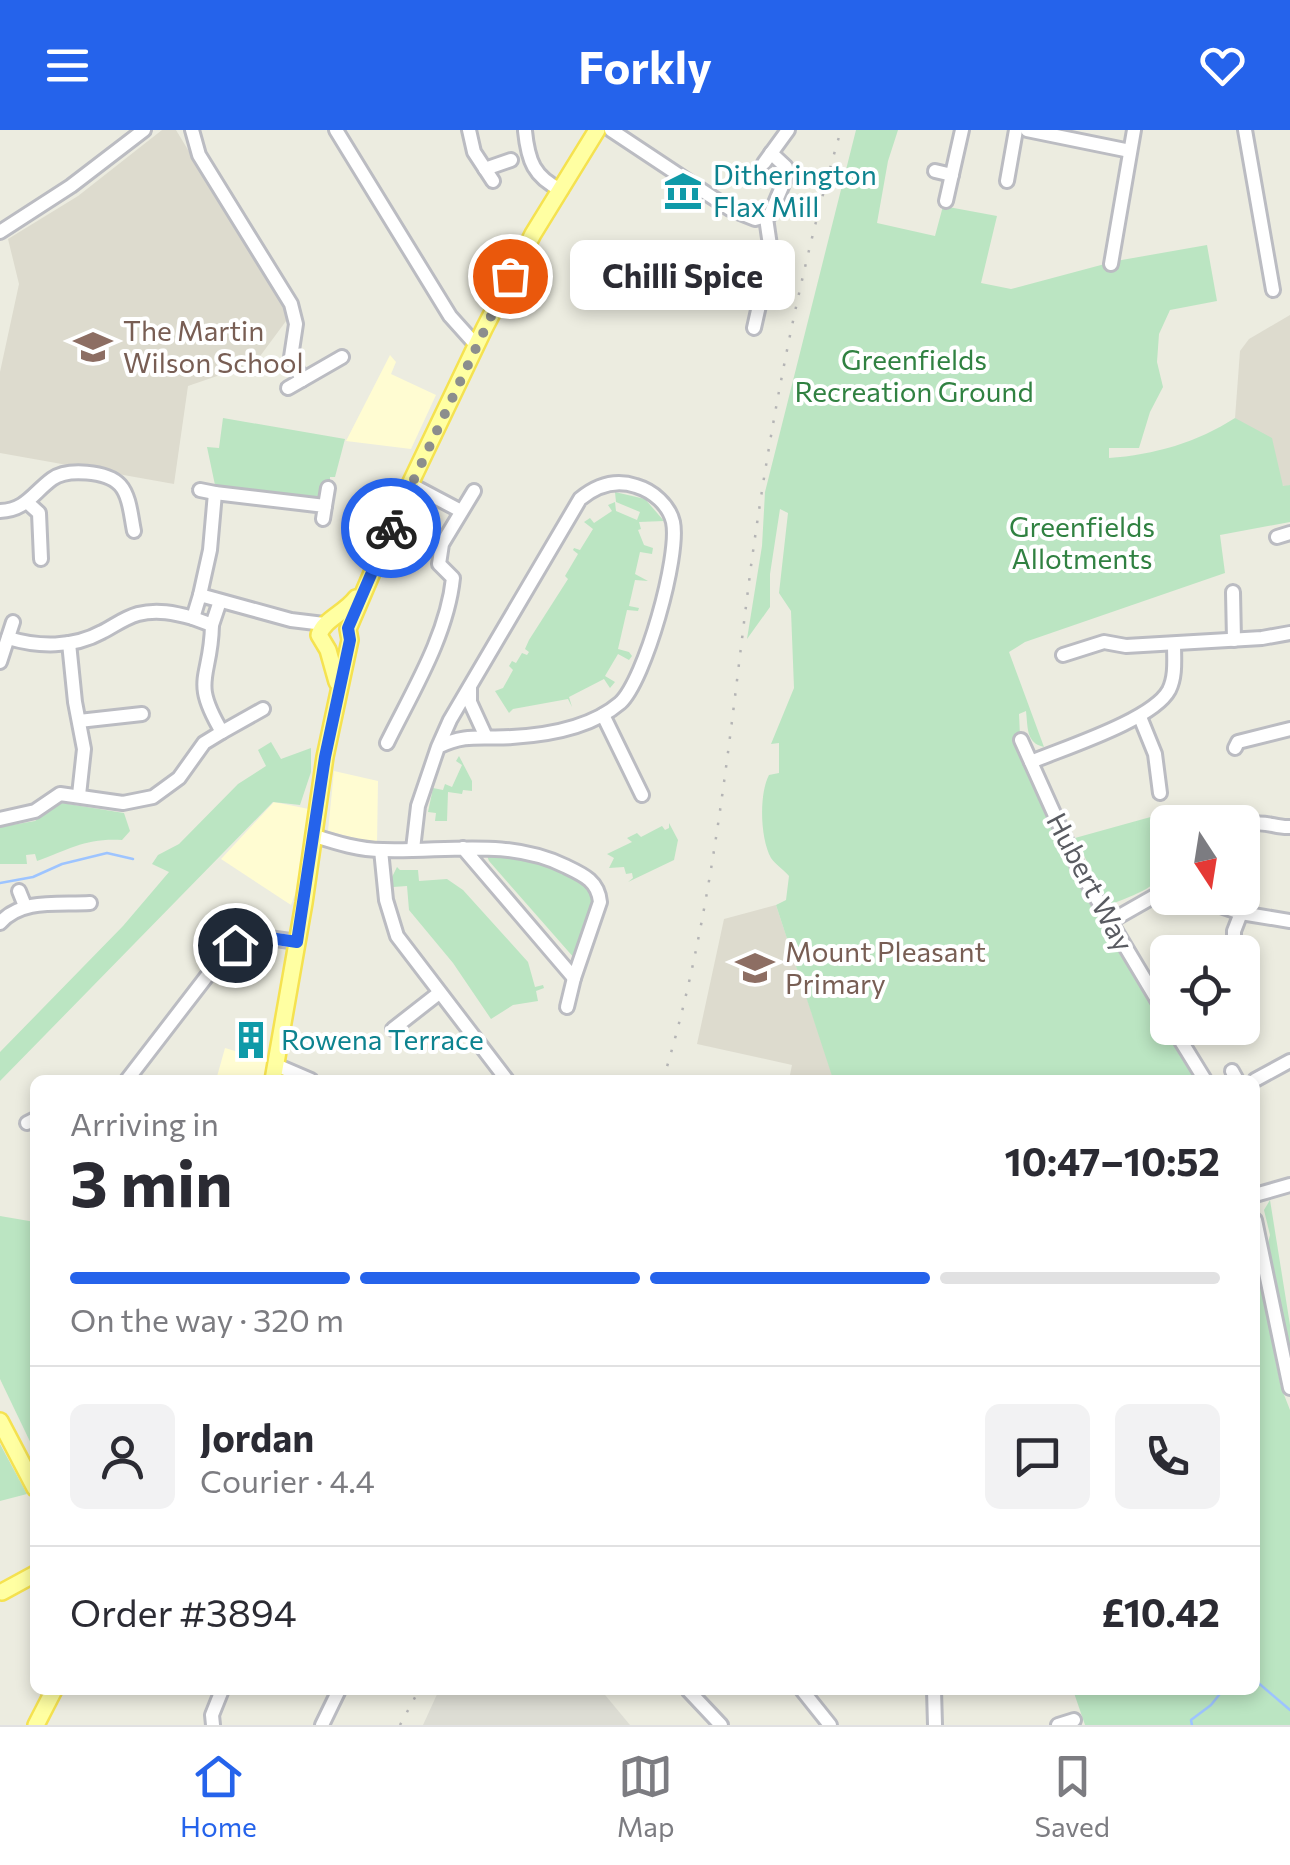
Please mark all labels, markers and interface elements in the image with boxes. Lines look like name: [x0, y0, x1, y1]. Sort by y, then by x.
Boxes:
icon: menu: [40, 38, 95, 93]
text: Forkly: [578, 38, 712, 93]
icon: heart: [1195, 38, 1250, 93]
place label: Ditherington Flax Mill: [713, 157, 877, 223]
museum icon: Ditherington Flax Mill: [662, 170, 704, 212]
pin: [468, 234, 553, 319]
callout: Chilli Spice: [570, 241, 795, 311]
icon: bag: [483, 249, 538, 304]
text: Chilli Spice: [602, 255, 763, 295]
place label: The Martin Wilson School: [123, 313, 304, 379]
school or university icon: The Martin Wilson School: [72, 326, 114, 368]
park label: Greenfields Recreation Ground: [794, 342, 1034, 408]
courier: [341, 478, 441, 578]
icon: bike: [364, 501, 419, 556]
park label: Greenfields Allotments: [1009, 509, 1155, 575]
north arrow: [1150, 805, 1260, 915]
map controls: [1150, 805, 1260, 1045]
street label: Hubert Way: [1040, 806, 1142, 957]
pin: [193, 903, 278, 988]
icon: home: [208, 918, 263, 973]
place label: Mount Pleasant Primary: [785, 934, 986, 1000]
button: locate: [1150, 935, 1260, 1045]
school or university icon: Mount Pleasant Primary: [734, 947, 776, 989]
building icon: Rowena Terrace: [230, 1019, 272, 1061]
place label: Rowena Terrace: [281, 1022, 484, 1056]
text: Arriving in: [70, 1103, 219, 1143]
text: 10:47–10:52: [1004, 1137, 1220, 1184]
text: 3 min: [70, 1141, 233, 1220]
text: On the way · 320 m: [70, 1299, 344, 1339]
button: person: [70, 1404, 175, 1509]
button: chat: [985, 1404, 1090, 1509]
button: phone: [1115, 1404, 1220, 1509]
text: Jordan: [200, 1413, 314, 1460]
text: Courier · 4.4: [200, 1460, 375, 1500]
text: Order #3894: [70, 1588, 297, 1635]
text: £10.42: [1101, 1588, 1220, 1635]
tab: Home: [180, 1749, 257, 1843]
tab: Map: [617, 1749, 675, 1843]
tab: Saved: [1034, 1749, 1110, 1843]

